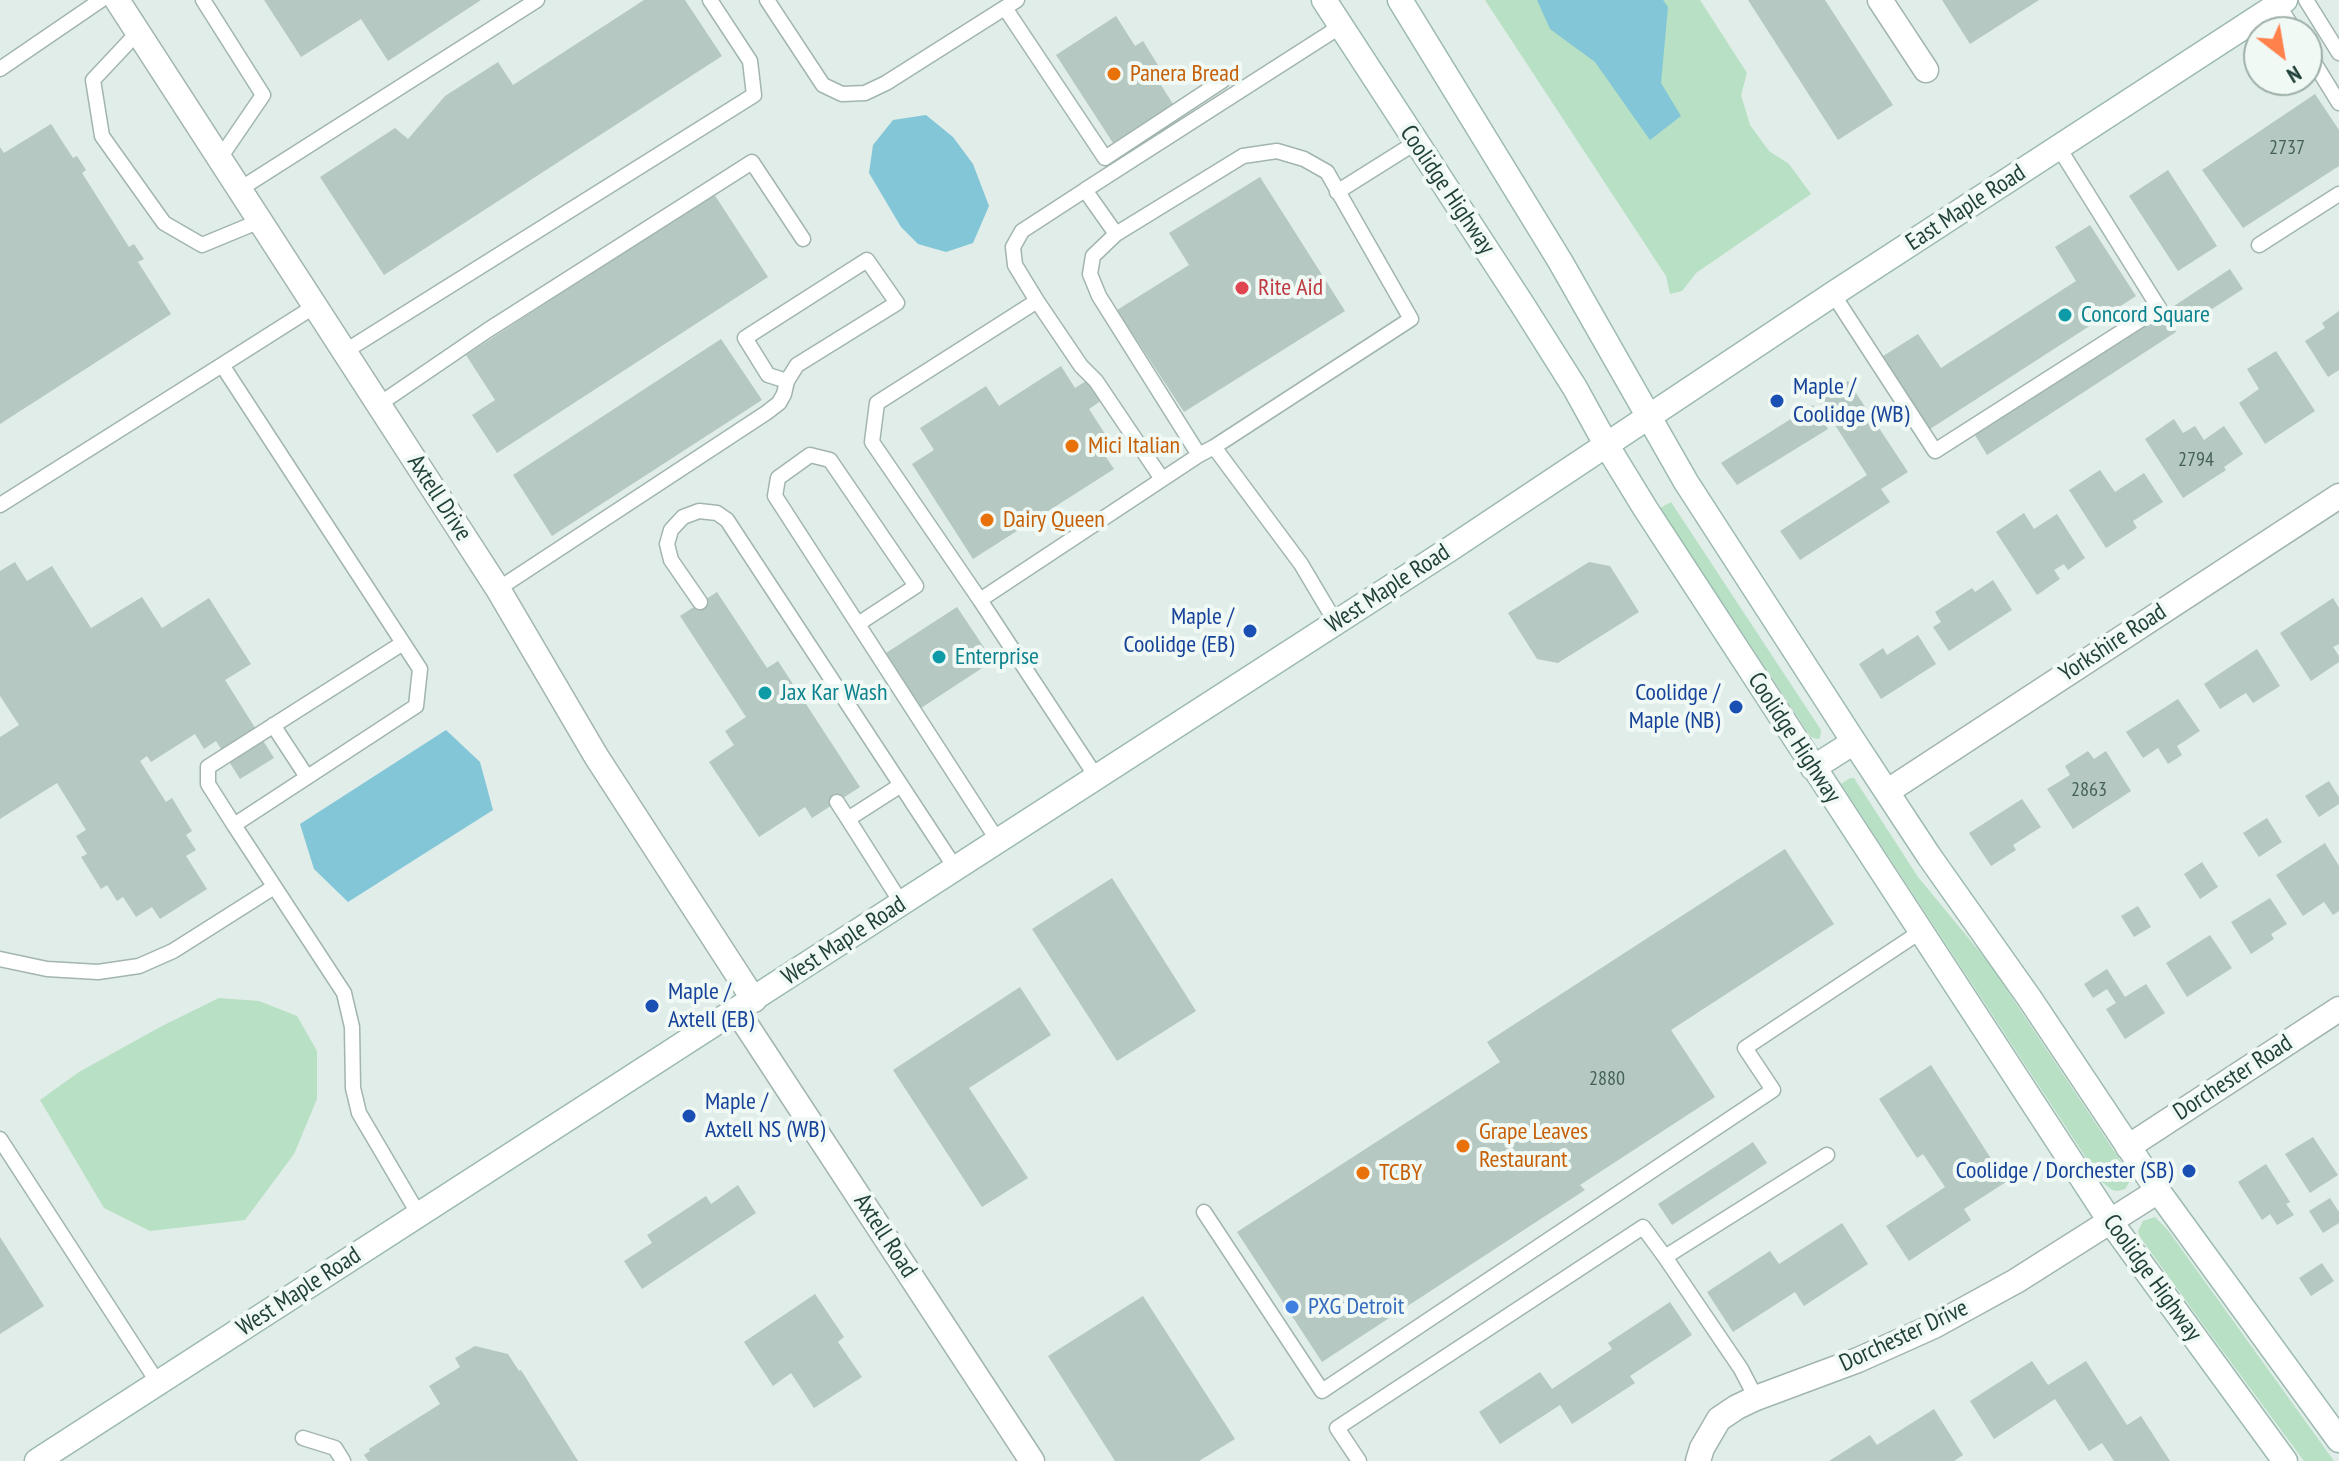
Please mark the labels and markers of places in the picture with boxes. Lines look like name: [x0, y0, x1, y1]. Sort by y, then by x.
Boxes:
place label: Panera Bread: [1130, 60, 1239, 88]
marker: Panera Bread: [1105, 65, 1123, 83]
place label: Rite Aid: [1258, 274, 1323, 302]
marker: Rite Aid: [1233, 279, 1251, 297]
place label: Concord Square: [2081, 301, 2210, 329]
marker: Concord Square: [2056, 306, 2074, 324]
place label: Maple / Coolidge (WB): [1793, 373, 1909, 429]
marker: Maple / Coolidge (WB): [1768, 392, 1786, 410]
place label: Mici Italian: [1088, 432, 1180, 460]
marker: Mici Italian: [1063, 437, 1081, 455]
place label: Dairy Queen: [1003, 506, 1105, 534]
marker: Dairy Queen: [978, 511, 996, 529]
place label: Maple / Coolidge (EB): [1124, 603, 1234, 659]
marker: Maple / Coolidge (EB): [1241, 622, 1259, 640]
place label: Enterprise: [955, 643, 1039, 671]
marker: Enterprise: [930, 648, 948, 666]
place label: Jax Kar Wash: [781, 679, 888, 707]
place label: Coolidge / Maple (NB): [1629, 679, 1720, 735]
marker: Jax Kar Wash: [756, 684, 774, 702]
marker: Coolidge / Maple (NB): [1727, 698, 1745, 716]
place label: Maple / Axtell (EB): [668, 978, 754, 1034]
marker: Maple / Axtell (EB): [643, 997, 661, 1015]
place label: Maple / Axtell NS (WB): [705, 1088, 825, 1144]
marker: Maple / Axtell NS (WB): [680, 1107, 698, 1125]
place label: Grape Leaves Restaurant: [1479, 1118, 1588, 1174]
marker: Grape Leaves Restaurant: [1454, 1137, 1472, 1155]
place label: Coolidge / Dorchester (SB): [1956, 1157, 2173, 1185]
place label: TCBY: [1379, 1159, 1422, 1187]
marker: Coolidge / Dorchester (SB): [2180, 1162, 2198, 1180]
marker: TCBY: [1354, 1164, 1372, 1182]
place label: PXG Detroit: [1308, 1293, 1404, 1321]
marker: PXG Detroit: [1283, 1298, 1301, 1316]

